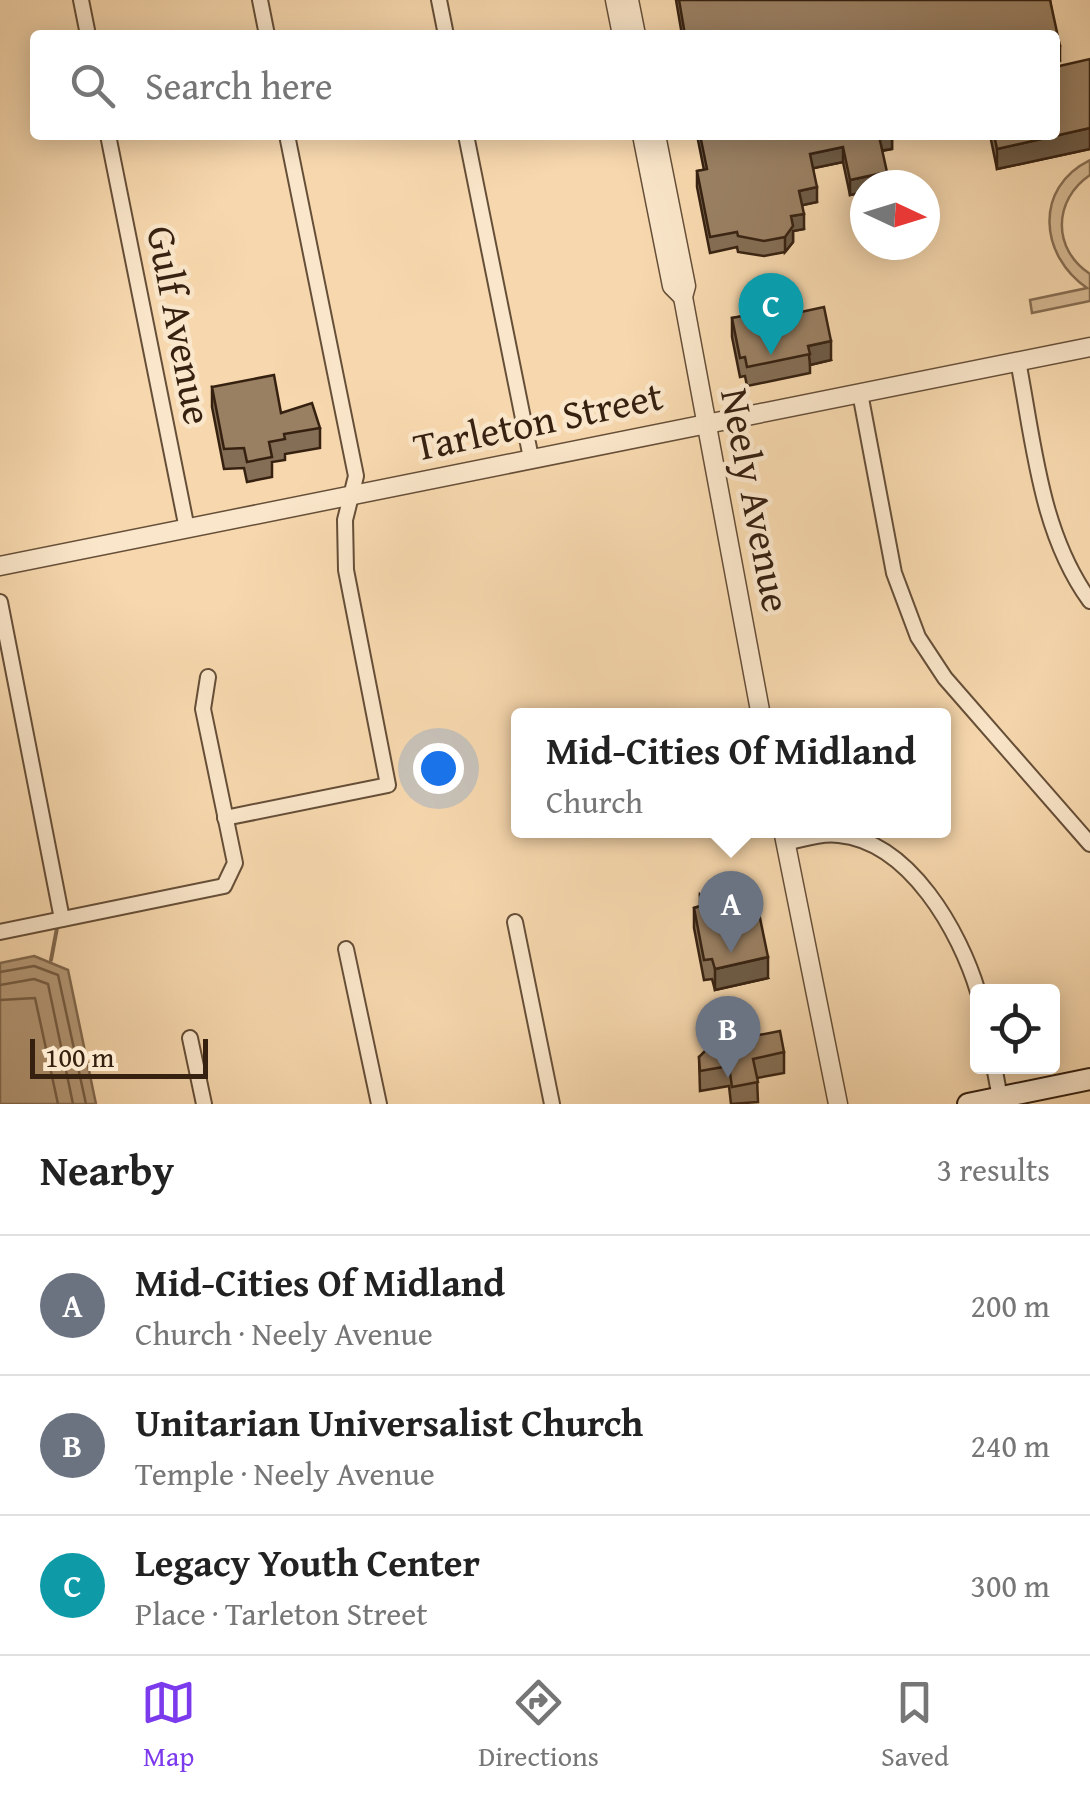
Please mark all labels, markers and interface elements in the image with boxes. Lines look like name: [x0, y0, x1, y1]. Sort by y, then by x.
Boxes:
search box: [30, 30, 1060, 140]
text: Search here: [145, 57, 333, 113]
icon: search: [65, 58, 120, 113]
north arrow: [850, 170, 940, 260]
street label: Gulf Avenue: [132, 221, 229, 429]
pin: C: [738, 272, 804, 355]
street label: Tarleton Street: [408, 365, 668, 476]
street label: Neely Avenue: [706, 383, 807, 617]
popup: [511, 708, 951, 838]
text: Mid-Cities Of Midland: [546, 722, 916, 778]
your location: [413, 743, 464, 794]
text: Church: [546, 778, 643, 825]
pin: A: [698, 870, 764, 953]
map controls: [970, 984, 1060, 1074]
button: locate: [970, 984, 1060, 1074]
pin: B: [696, 996, 760, 1078]
scale bar: [30, 1034, 208, 1078]
text: 100 m: [45, 1036, 114, 1077]
text: Nearby: [40, 1139, 174, 1200]
text: 3 results: [937, 1146, 1050, 1193]
text: Mid-Cities Of Midland: [135, 1254, 505, 1310]
text: A: [62, 1282, 83, 1329]
text: 200 m: [971, 1282, 1050, 1329]
text: Church · Neely Avenue: [135, 1310, 433, 1357]
text: Unitarian Universalist Church: [135, 1394, 643, 1450]
text: B: [63, 1422, 82, 1469]
text: 240 m: [971, 1422, 1050, 1469]
text: Temple · Neely Avenue: [135, 1450, 435, 1497]
text: Legacy Youth Center: [135, 1534, 480, 1590]
text: C: [63, 1562, 82, 1609]
text: 300 m: [971, 1562, 1050, 1609]
text: Place · Tarleton Street: [135, 1590, 428, 1637]
tab: Map: [141, 1675, 196, 1776]
tab: Directions: [478, 1675, 599, 1776]
tab: Saved: [881, 1675, 949, 1776]

